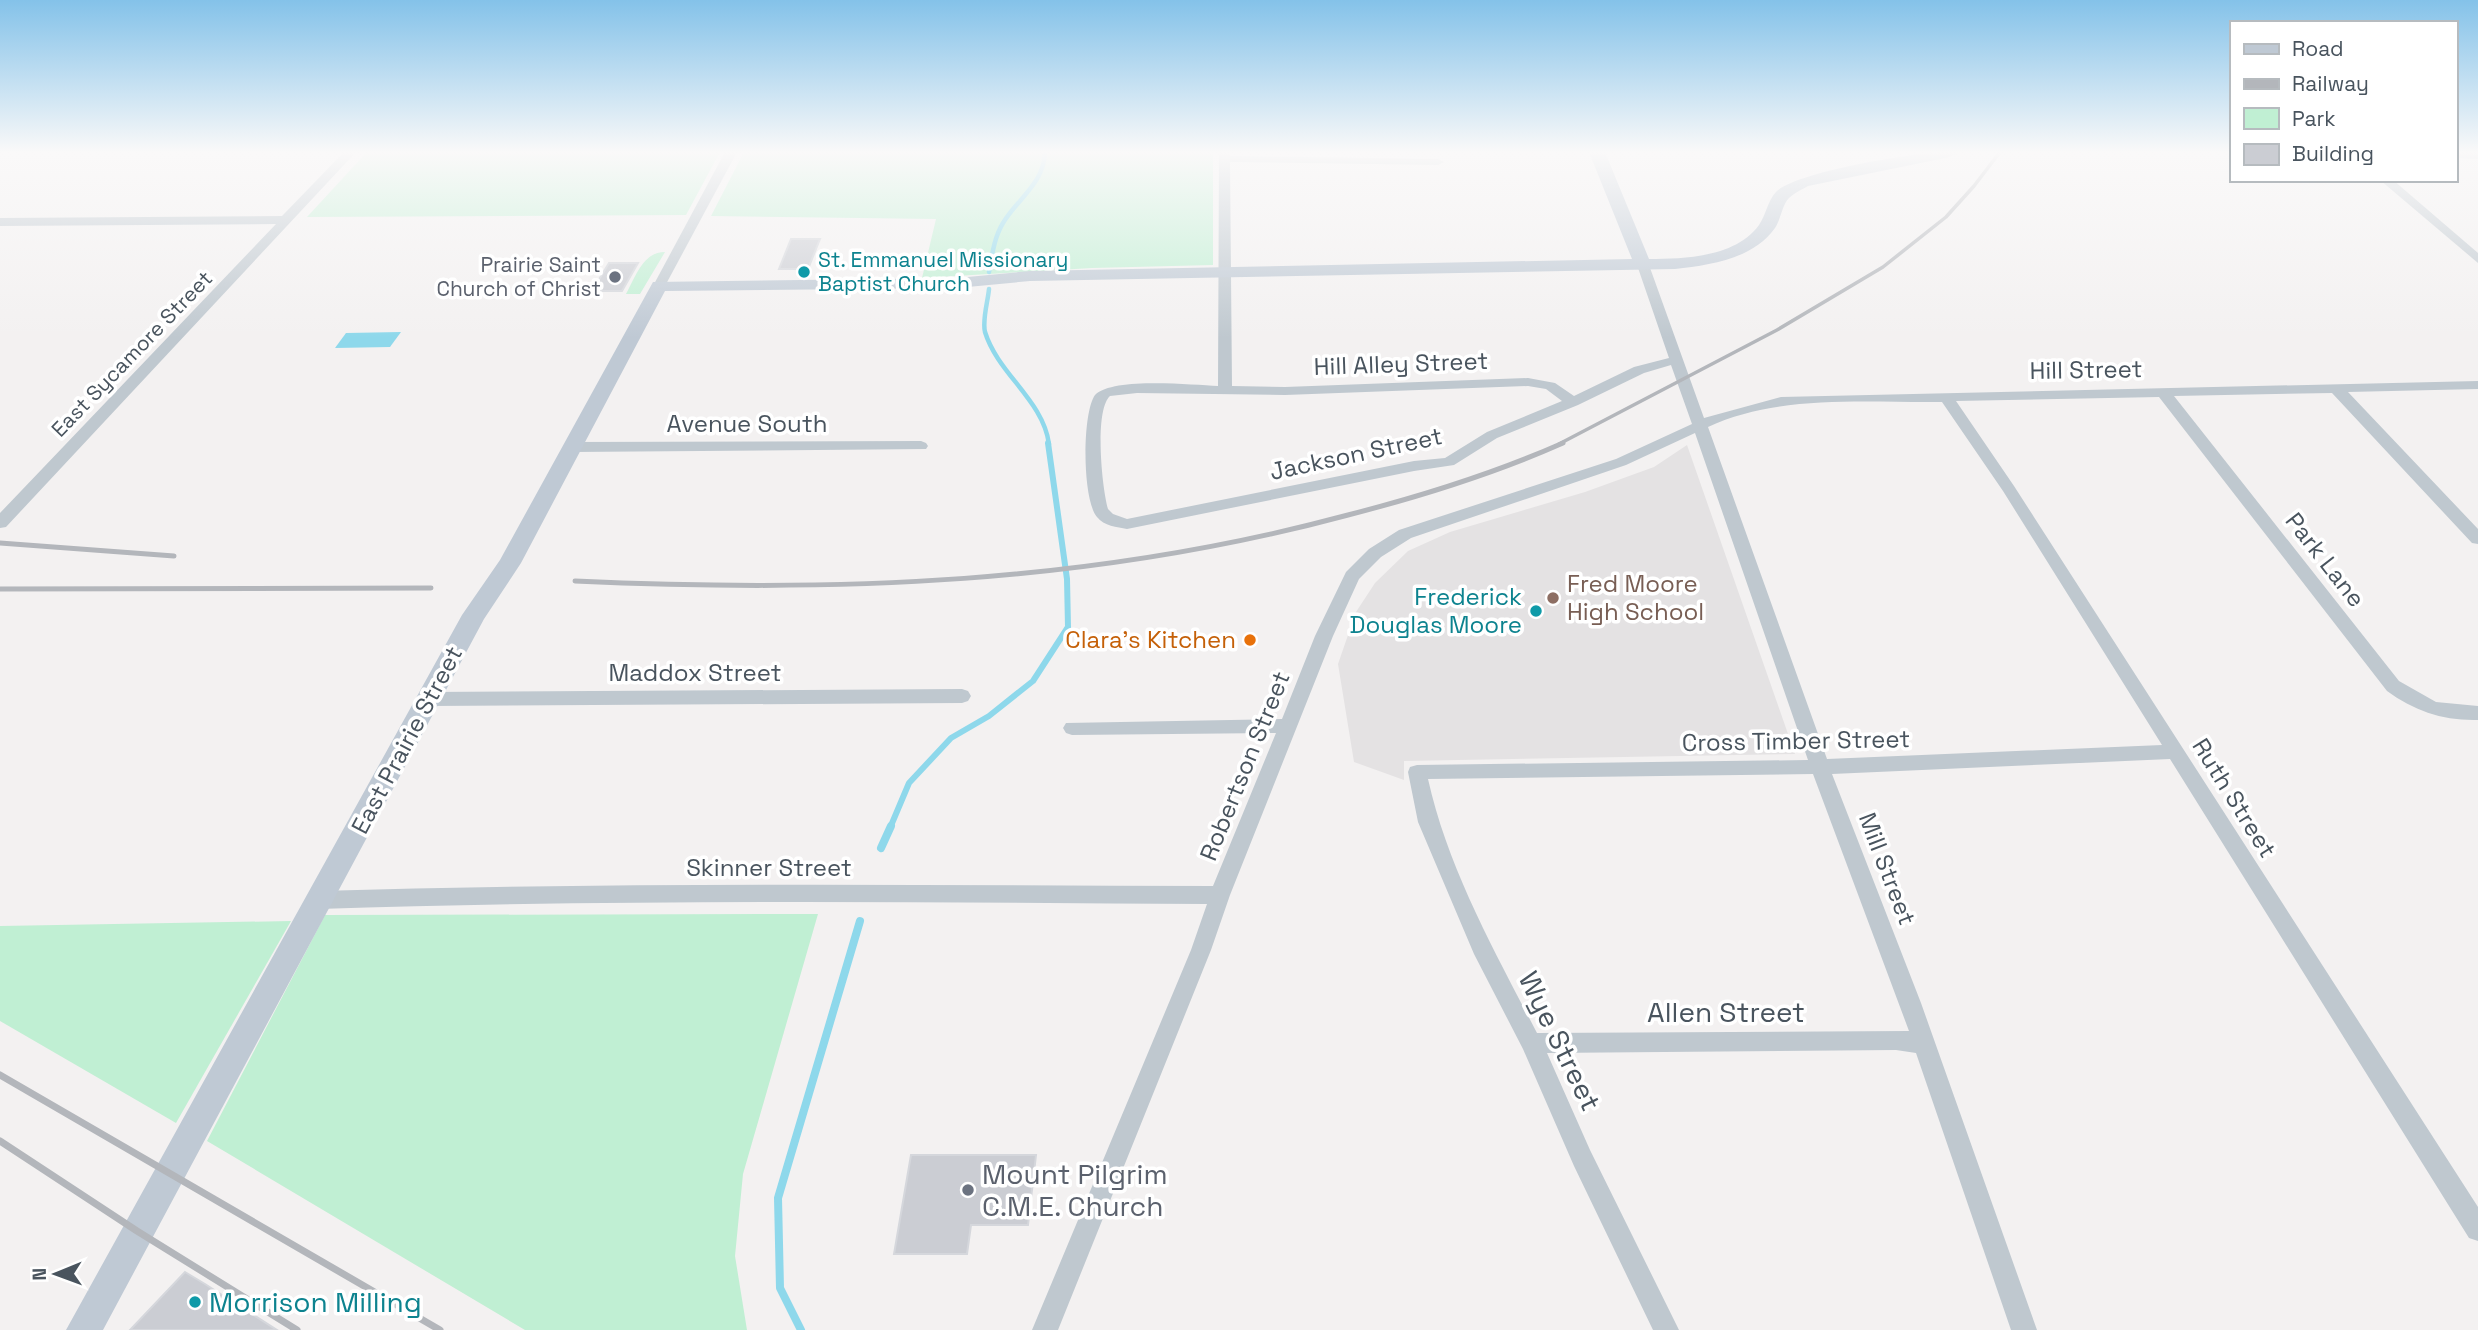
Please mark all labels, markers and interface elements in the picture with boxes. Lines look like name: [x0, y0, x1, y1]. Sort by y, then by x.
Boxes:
legend: [2230, 21, 2457, 182]
text: Road: [2292, 35, 2344, 62]
text: Railway: [2292, 70, 2369, 97]
text: Park: [2292, 105, 2336, 132]
text: Building: [2292, 140, 2374, 167]
place label: St. Emmanuel Missionary Baptist Church: [818, 246, 1068, 297]
place label: Prairie Saint Church of Christ: [436, 251, 601, 302]
marker: St. Emmanuel Missionary Baptist Church: [796, 264, 812, 280]
street label: East Sycamore Street: [45, 265, 218, 442]
marker: Prairie Saint Church of Christ: [607, 269, 623, 285]
street label: Hill Alley Street: [1313, 345, 1489, 382]
street label: Hill Street: [2029, 353, 2143, 386]
street label: Avenue South: [667, 408, 827, 439]
street label: Jackson Street: [1267, 420, 1445, 487]
street label: Park Lane: [2279, 506, 2372, 613]
place label: Fred Moore High School: [1567, 568, 1704, 627]
place label: Frederick Douglas Moore: [1350, 581, 1522, 640]
marker: Fred Moore High School: [1545, 590, 1561, 606]
marker: Frederick Douglas Moore: [1528, 603, 1544, 619]
place label: Clara's Kitchen: [1065, 624, 1236, 655]
marker: Clara's Kitchen: [1242, 632, 1258, 648]
street label: East Prairie Street: [344, 641, 469, 839]
street label: Maddox Street: [609, 657, 781, 688]
street label: Robertson Street: [1192, 667, 1297, 865]
street label: Cross Timber Street: [1682, 723, 1910, 758]
street label: Ruth Street: [2185, 732, 2283, 863]
street label: Mill Street: [1852, 808, 1923, 929]
street label: Skinner Street: [686, 852, 852, 883]
street label: Wye Street: [1511, 965, 1609, 1117]
street label: Allen Street: [1647, 994, 1805, 1030]
place label: Mount Pilgrim C.M.E. Church: [982, 1156, 1168, 1224]
marker: Mount Pilgrim C.M.E. Church: [960, 1182, 976, 1198]
north arrow: [21, 1239, 91, 1309]
text: N: [27, 1268, 52, 1281]
place label: Morrison Milling: [209, 1284, 422, 1320]
marker: Morrison Milling: [187, 1294, 203, 1310]

